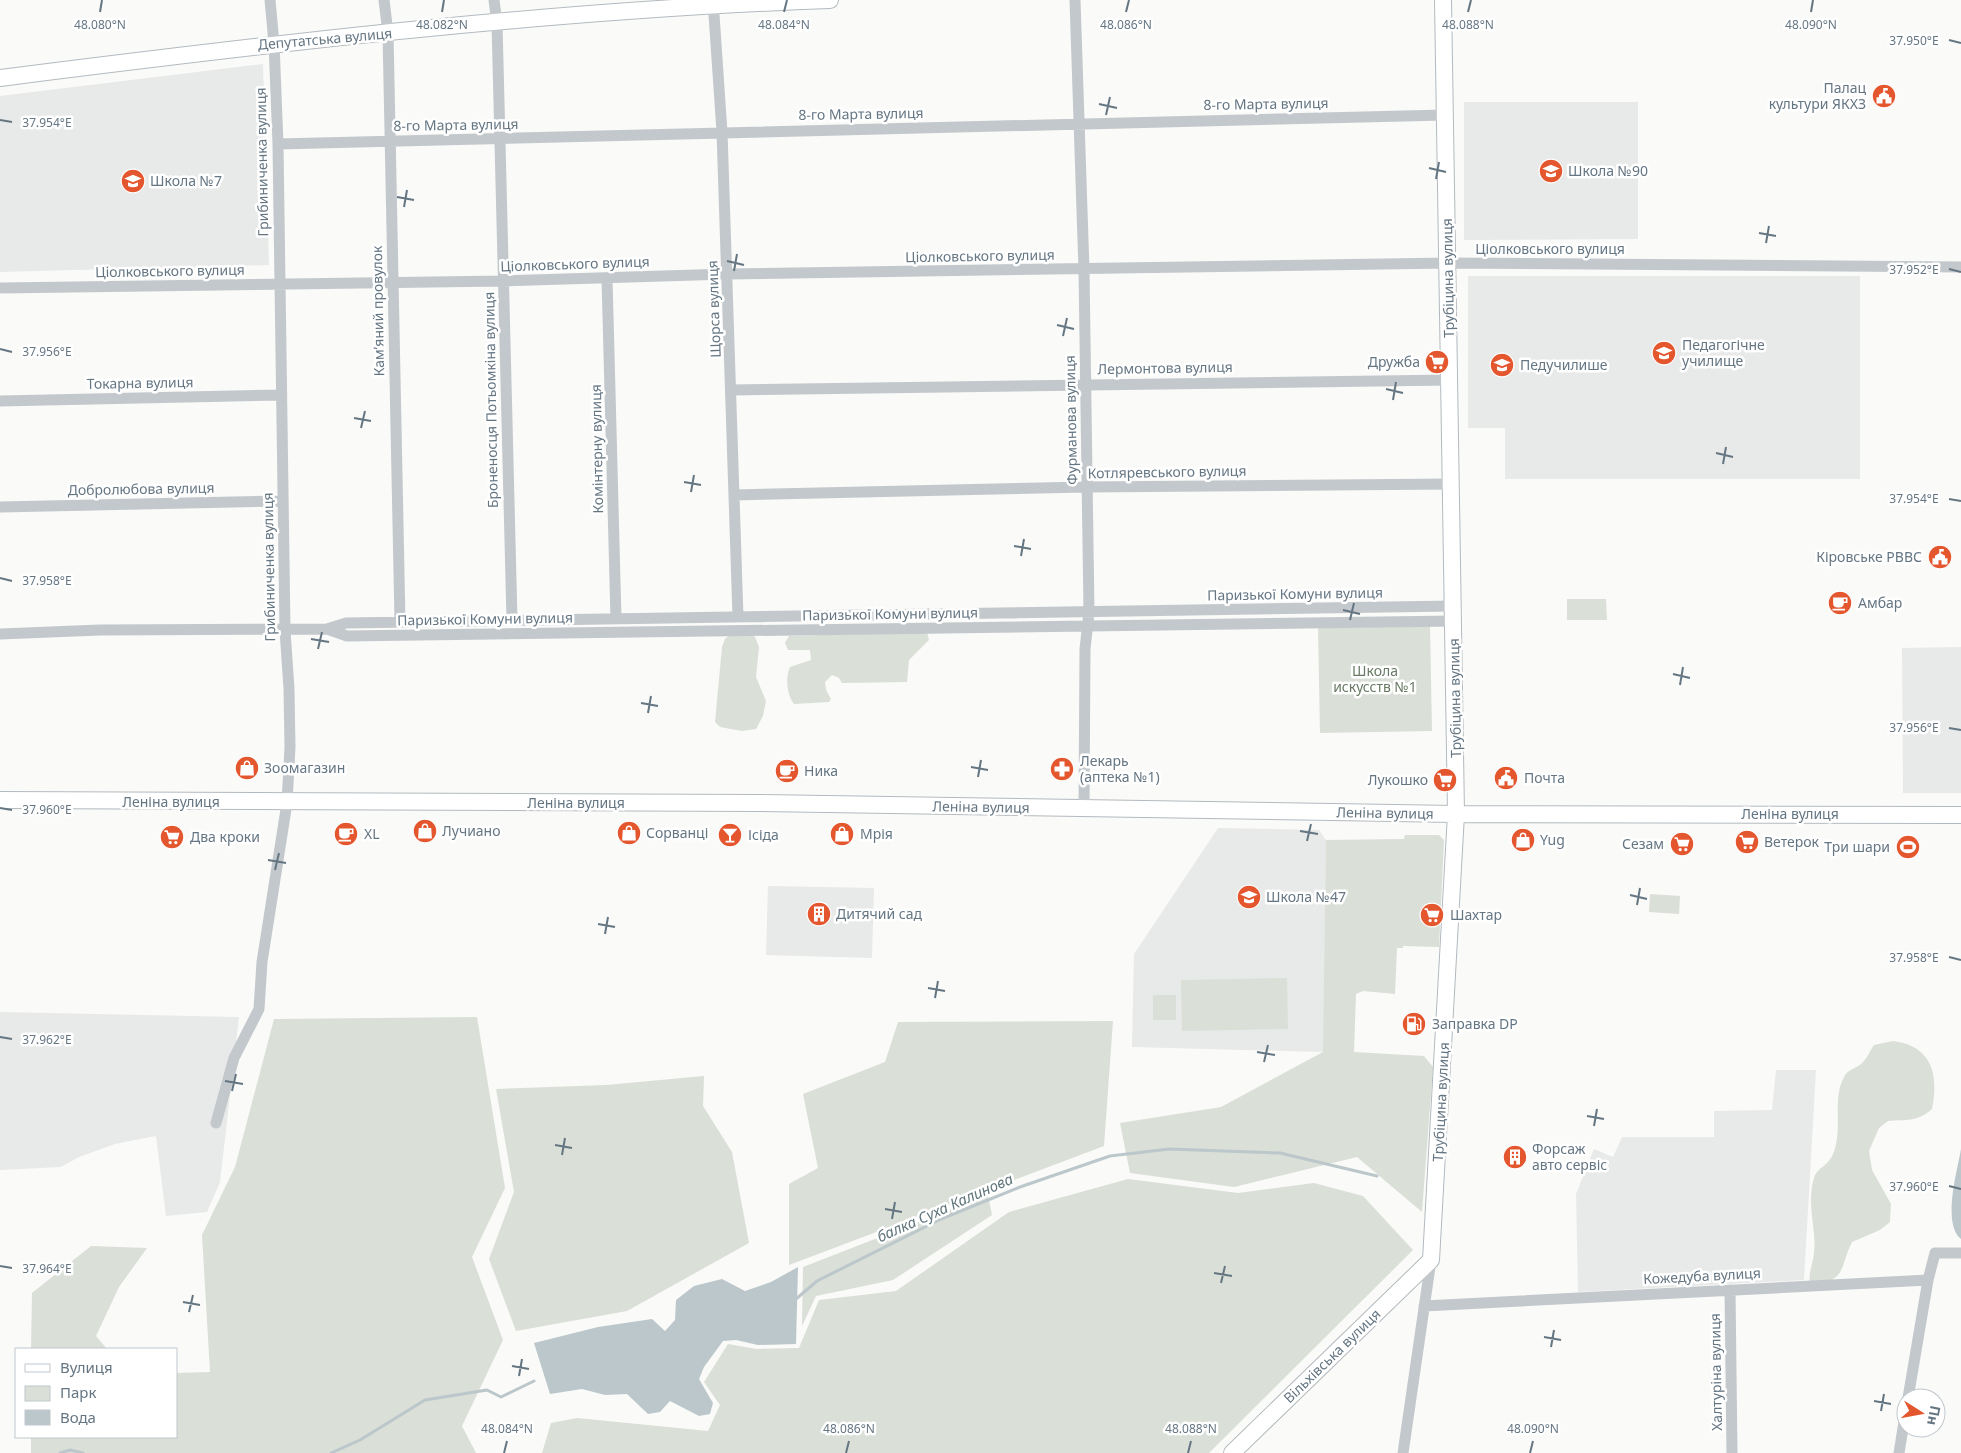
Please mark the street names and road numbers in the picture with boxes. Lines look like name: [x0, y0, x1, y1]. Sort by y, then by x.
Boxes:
street label: Депутатська вулиця: [257, 23, 393, 54]
street label: Грибиниченка вулиця: [251, 87, 272, 237]
street label: 8-го Марта вулиця: [1203, 93, 1329, 114]
street label: 8-го Марта вулиця: [798, 103, 924, 124]
street label: 8-го Марта вулиця: [393, 114, 519, 135]
street label: Трубіцина вулиця: [1437, 218, 1458, 338]
street label: Ціолковського вулиця: [1475, 239, 1625, 258]
street label: Кам’яний провулок: [367, 245, 388, 377]
street label: Ціолковського вулиця: [905, 245, 1055, 266]
street label: Ціолковського вулиця: [500, 251, 650, 276]
street label: Ціолковського вулиця: [95, 260, 245, 281]
street label: Щорса вулиця: [702, 260, 725, 358]
street label: Броненосця Потьомкіна вулиця: [479, 292, 502, 508]
street label: Фурманова вулиця: [1060, 355, 1081, 485]
street label: Лермонтова вулиця: [1097, 357, 1233, 378]
street label: Токарна вулиця: [86, 372, 194, 393]
street label: Комінтерну вулиця: [586, 384, 607, 514]
street label: Котляревського вулиця: [1087, 461, 1247, 482]
street label: Добролюбова вулиця: [67, 478, 215, 499]
street label: Грибиниченка вулиця: [258, 492, 279, 642]
street label: Паризької Комуни вулиця: [1207, 582, 1383, 605]
street label: Паризької Комуни вулиця: [802, 602, 978, 625]
street label: Паризької Комуни вулиця: [397, 607, 573, 630]
street label: Трубіцина вулиця: [1444, 638, 1465, 758]
street label: Леніна вулиця: [122, 792, 220, 811]
street label: Леніна вулиця: [527, 793, 625, 812]
street label: Леніна вулиця: [932, 796, 1030, 817]
street label: Леніна вулиця: [1336, 802, 1434, 823]
street label: Леніна вулиця: [1741, 804, 1839, 823]
street label: Трубіцина вулиця: [1428, 1042, 1453, 1162]
street label: Кожедуба вулиця: [1643, 1263, 1761, 1288]
street label: Вільхівська вулиця: [1279, 1304, 1384, 1407]
street label: Халтуріна вулиця: [1705, 1313, 1726, 1431]

